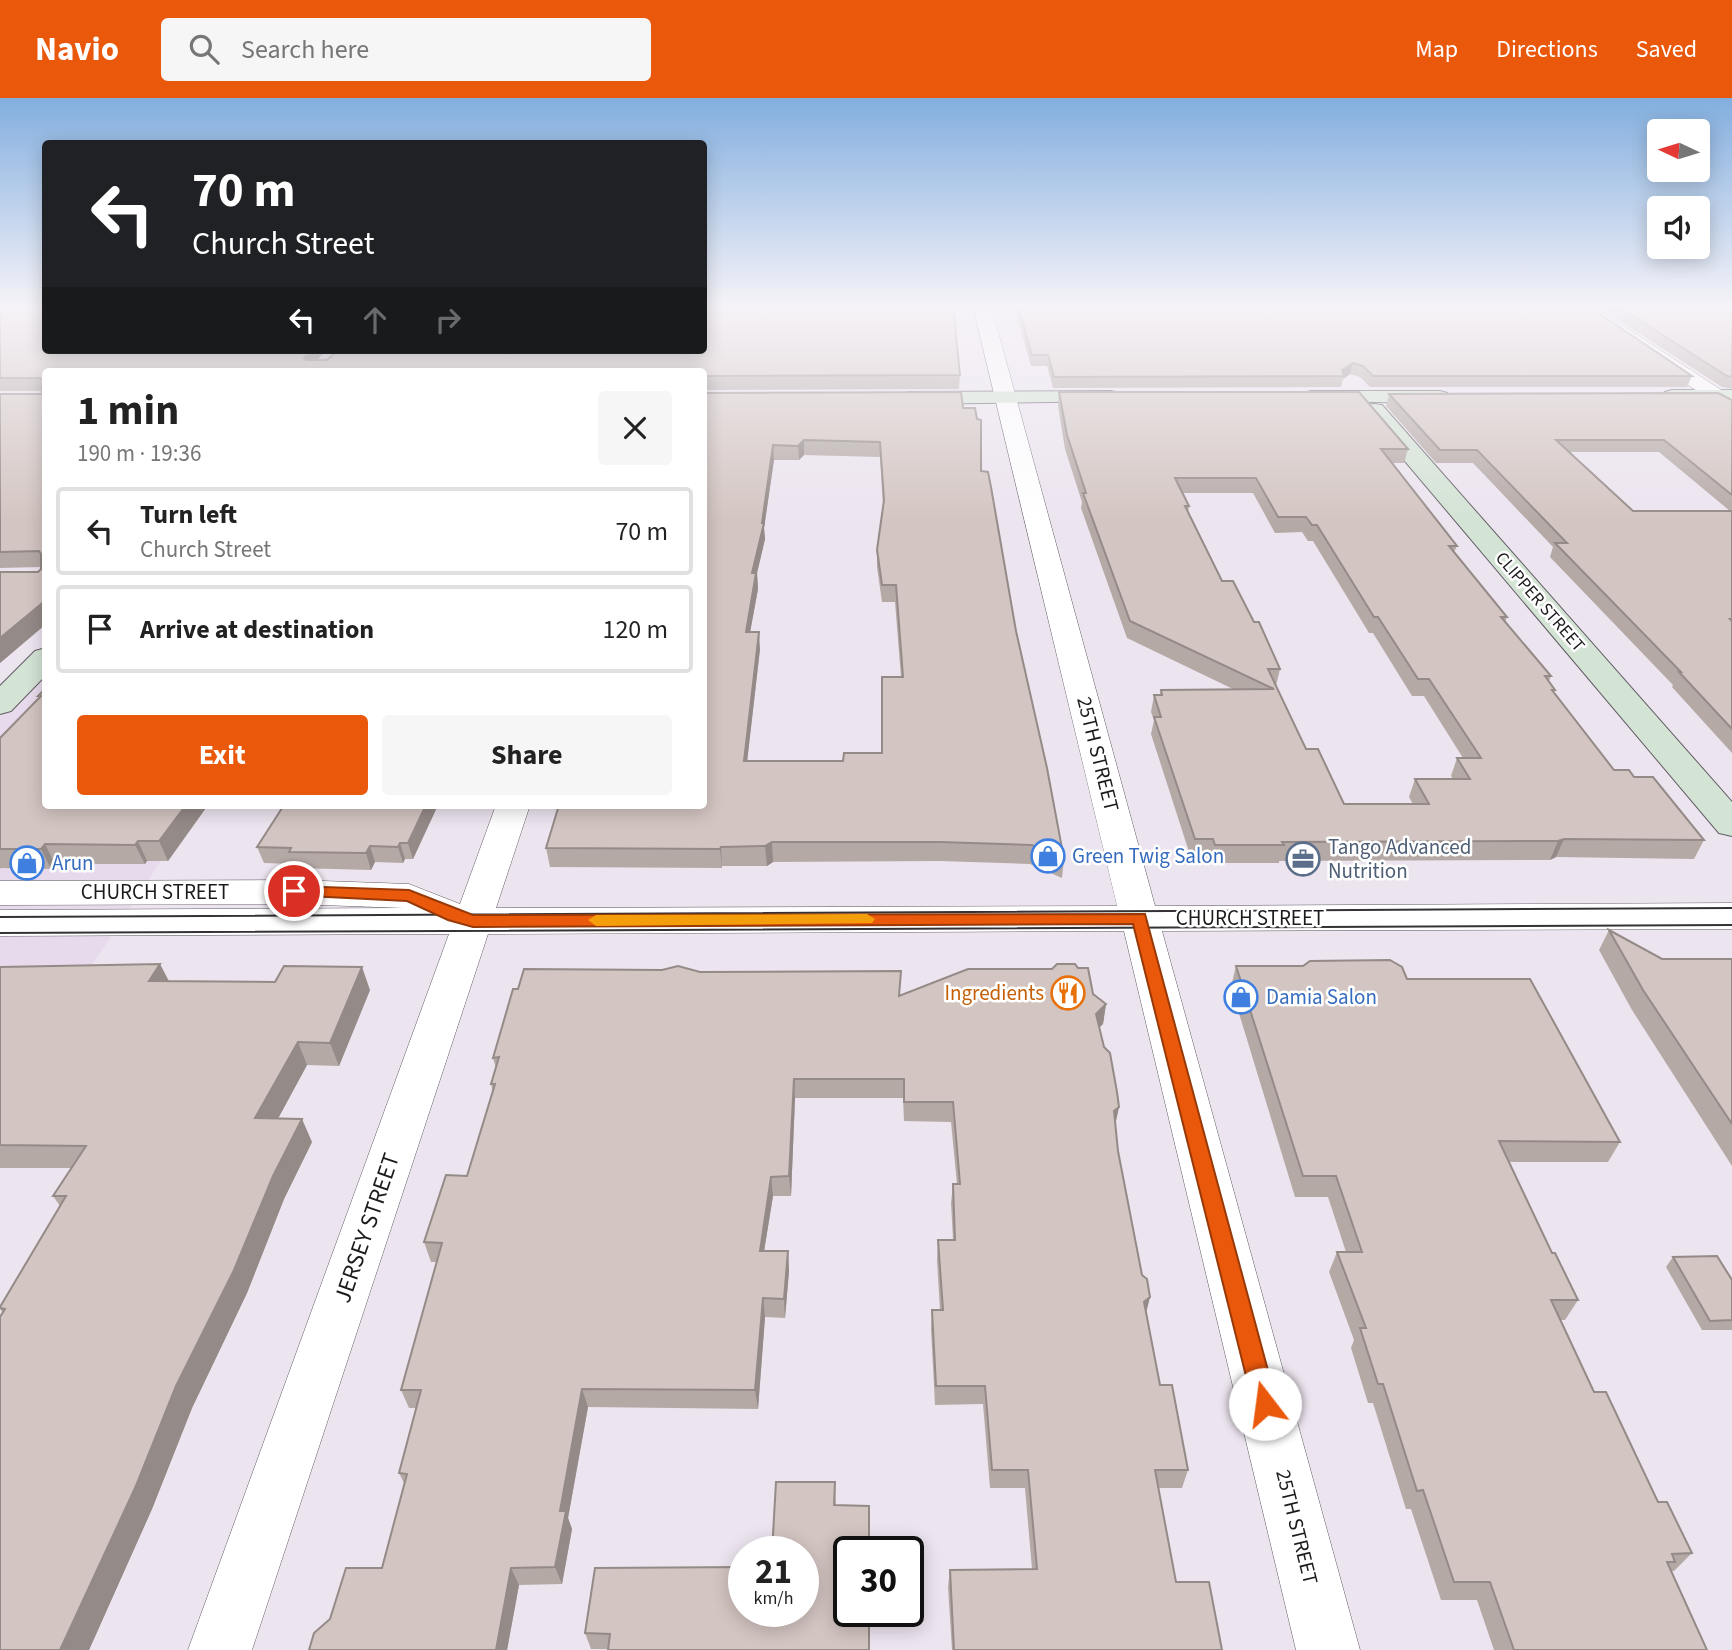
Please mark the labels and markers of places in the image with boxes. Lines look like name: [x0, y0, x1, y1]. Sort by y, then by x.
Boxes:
place label: Tango Advanced Nutrition: [1328, 832, 1471, 886]
shop icon: Green Twig Salon: [1029, 837, 1067, 875]
office icon: Tango Advanced Nutrition: [1284, 840, 1322, 878]
place label: Green Twig Salon: [1072, 841, 1224, 871]
shop icon: Arun: [8, 844, 46, 882]
place label: Arun: [52, 848, 94, 878]
pin: [264, 861, 324, 921]
restaurant icon: Ingredients: [1049, 974, 1087, 1012]
place label: Ingredients: [945, 978, 1044, 1008]
shop icon: Damia Salon: [1222, 978, 1260, 1016]
place label: Damia Salon: [1266, 982, 1377, 1012]

